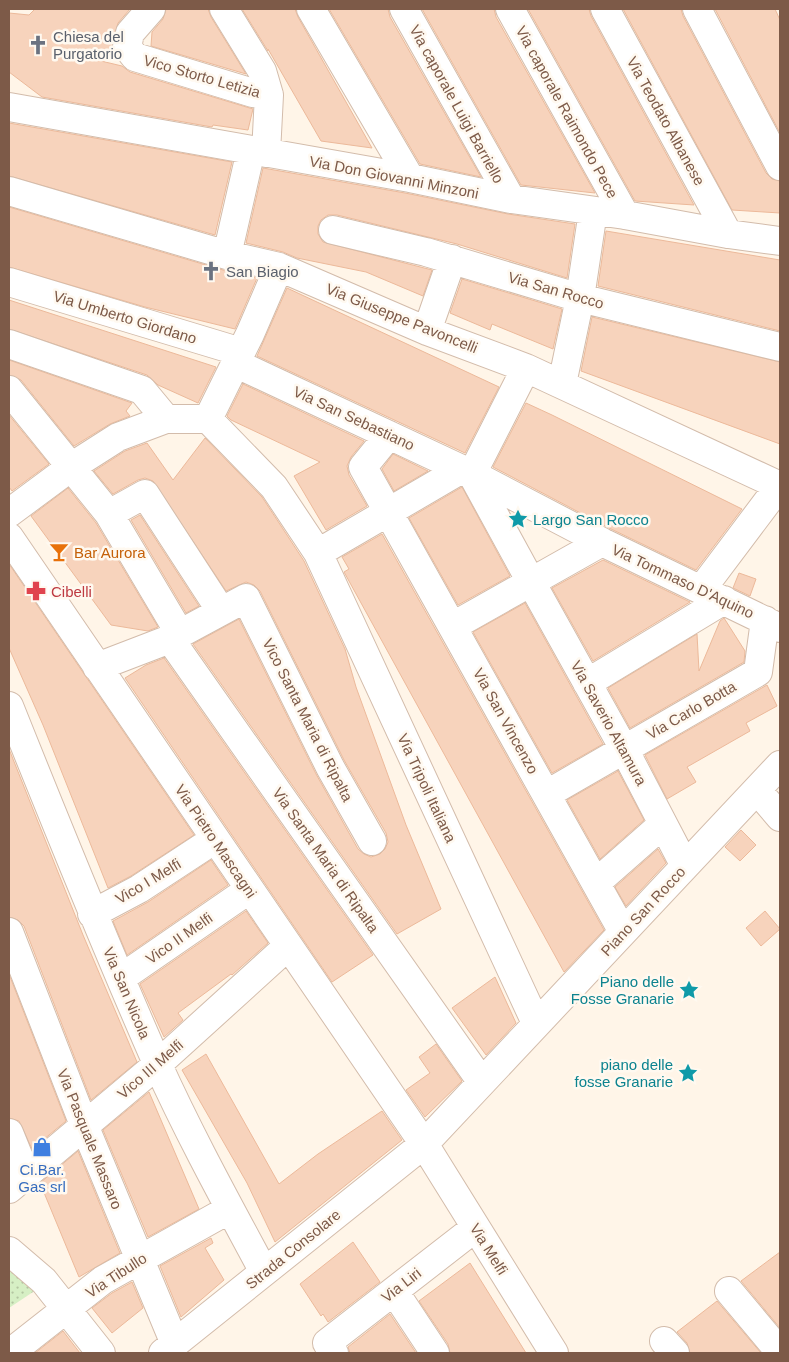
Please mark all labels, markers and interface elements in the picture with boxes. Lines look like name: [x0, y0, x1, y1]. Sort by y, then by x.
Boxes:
street label: Via caporale Luigi Barriello: [406, 22, 508, 186]
street label: Via caporale Raimondo Pece: [513, 23, 621, 201]
place label: Chiesa del Purgatorio: [53, 28, 124, 62]
church icon: Chiesa del Purgatorio: [27, 34, 49, 56]
street label: Vico Storto Letizia: [142, 51, 263, 101]
street label: Via Teodato Albanese: [624, 54, 708, 188]
street label: Via Don Giovanni Minzoni: [308, 152, 480, 202]
church icon: San Biagio: [200, 260, 222, 282]
place label: San Biagio: [226, 263, 299, 280]
street label: Via San Rocco: [506, 268, 606, 312]
street label: Via Giuseppe Pavoncelli: [324, 280, 480, 356]
street label: Via Umberto Giordano: [51, 287, 199, 347]
street label: Via San Sebastiano: [291, 383, 417, 453]
place icon: Largo San Rocco: [507, 508, 529, 530]
place label: Largo San Rocco: [533, 511, 649, 528]
bar icon: Bar Aurora: [48, 541, 70, 563]
street label: Via Tommaso D'Aquino: [609, 541, 757, 621]
place label: Bar Aurora: [74, 544, 146, 561]
pharmacy icon: Cibelli: [25, 580, 47, 602]
place label: Cibelli: [51, 583, 92, 600]
street label: Vico Santa Maria di Ripalta: [259, 636, 357, 805]
street label: Via Saverio Altamura: [568, 658, 651, 789]
street label: Via San Vincenzo: [470, 665, 542, 777]
street label: Via Carlo Botta: [643, 677, 739, 743]
street label: Via Tripoli Italiana: [394, 731, 460, 846]
street label: Via Pietro Mascagni: [172, 781, 260, 901]
street label: Via Santa Maria di Ripalta: [269, 784, 383, 936]
street label: Vico I Melfi: [112, 855, 184, 907]
street label: Piano San Rocco: [597, 863, 689, 959]
street label: Vico II Melfi: [142, 909, 216, 967]
street label: Via San Nicola: [100, 945, 154, 1042]
place label: Piano delle Fosse Granarie: [571, 973, 674, 1007]
place icon: Piano delle Fosse Granarie: [678, 979, 700, 1001]
street label: Vico III Melfi: [114, 1036, 186, 1102]
place label: piano delle fosse Granarie: [575, 1056, 673, 1090]
place icon: piano delle fosse Granarie: [677, 1062, 699, 1084]
street label: Via Pasquale Massaro: [54, 1066, 126, 1212]
shop icon: Ci.Bar. Gas srl: [31, 1136, 53, 1158]
place label: Ci.Bar. Gas srl: [18, 1161, 66, 1195]
street label: Strada Consolare: [242, 1206, 344, 1292]
street label: Via Melfi: [467, 1220, 511, 1278]
street label: Via Tibullo: [82, 1249, 150, 1301]
street label: Via Liri: [378, 1264, 424, 1306]

